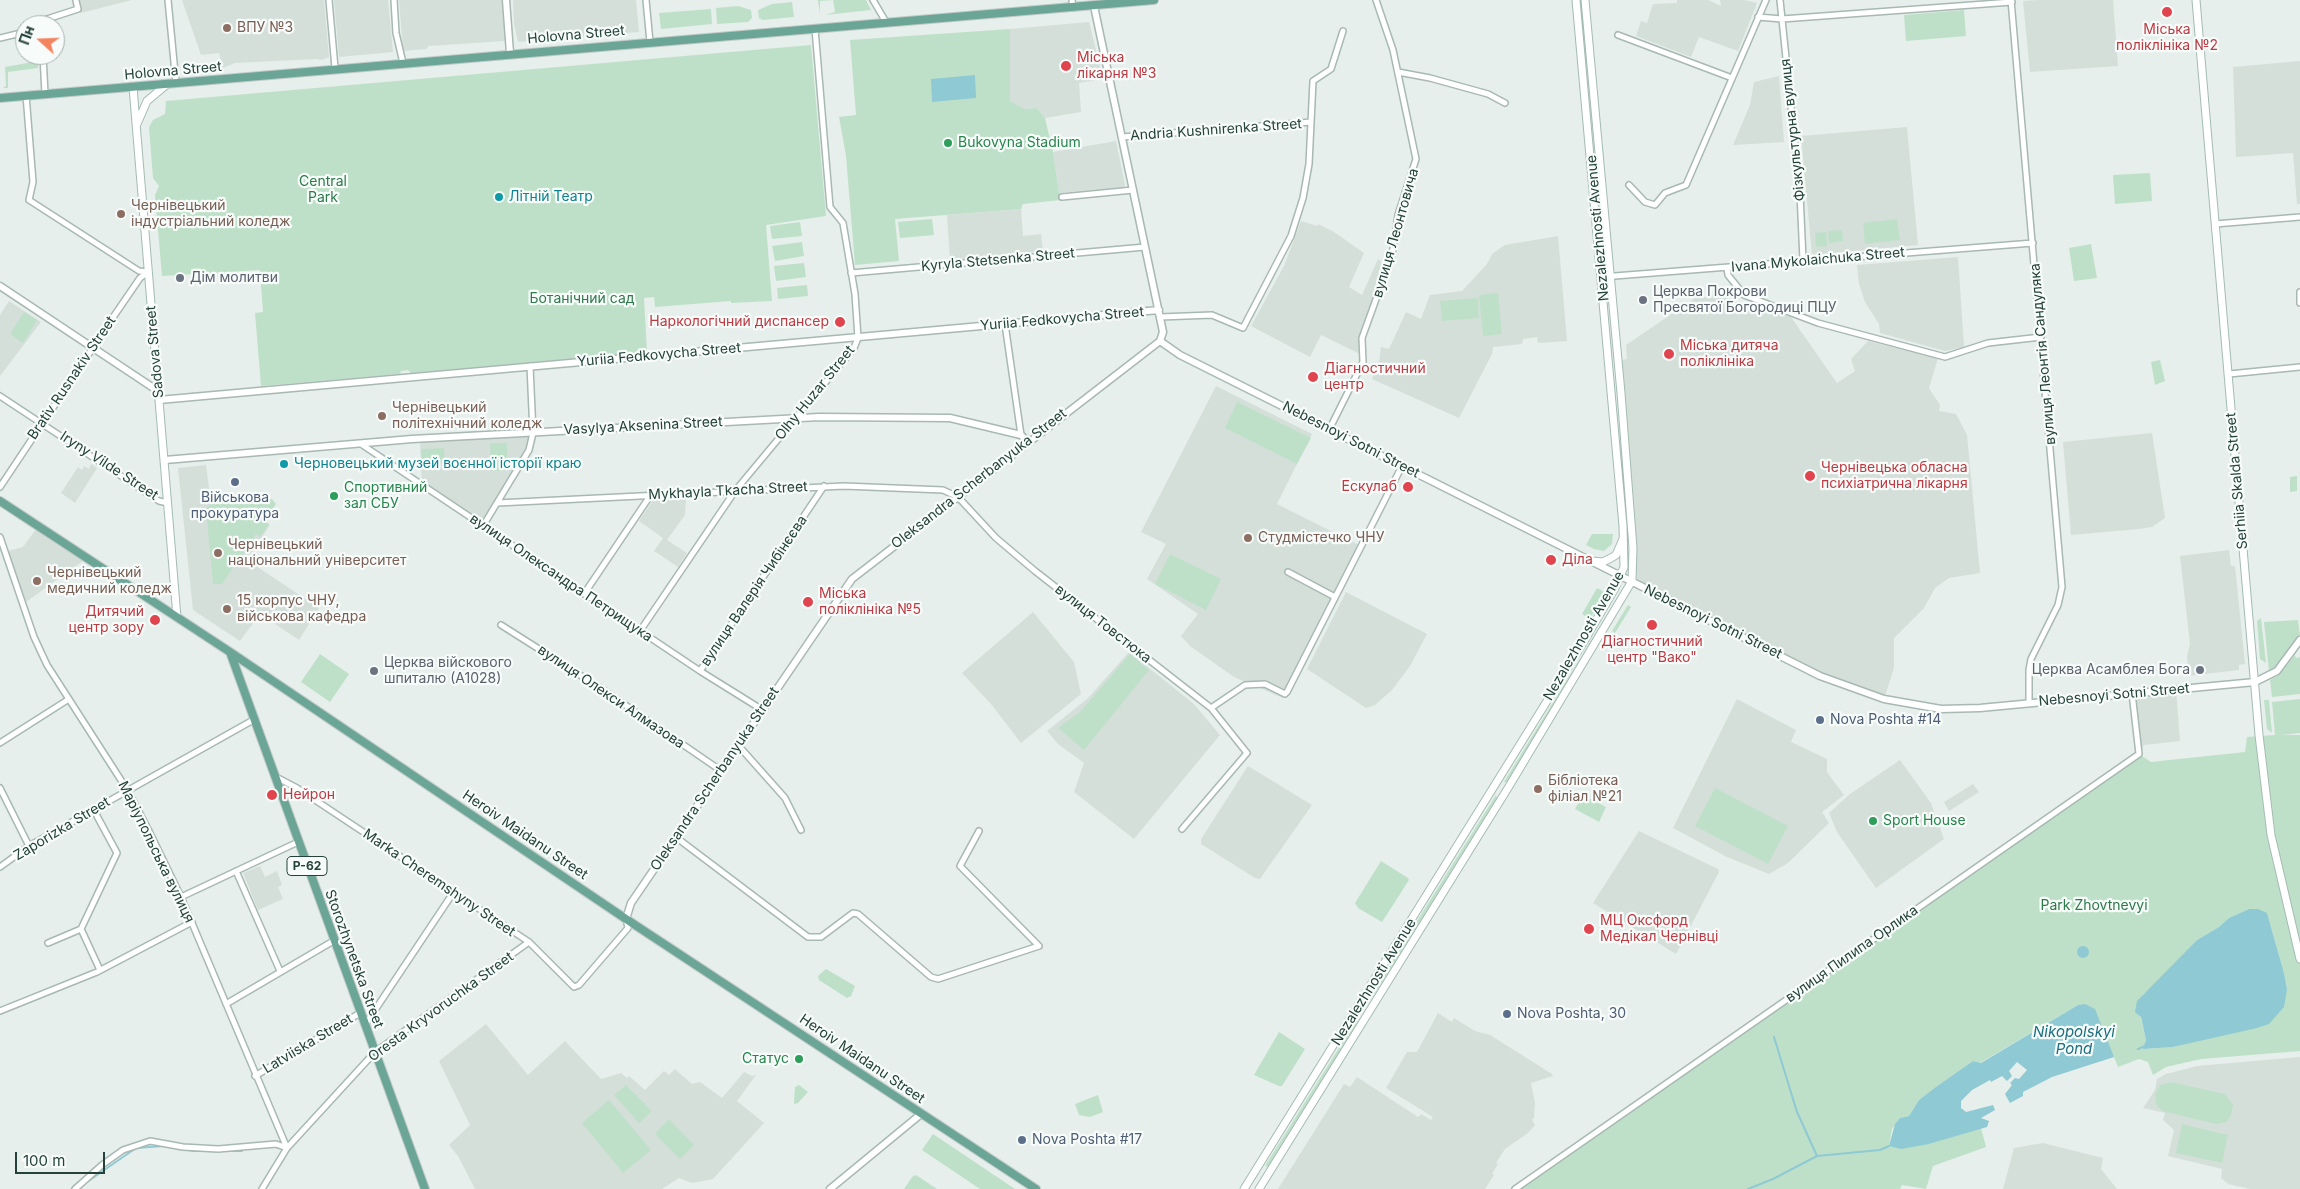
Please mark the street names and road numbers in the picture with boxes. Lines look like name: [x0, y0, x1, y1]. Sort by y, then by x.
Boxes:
street label: Holovna Street: [527, 22, 625, 48]
street label: Holovna Street: [124, 58, 222, 84]
street label: Фізкультурна вулиця: [1777, 58, 1809, 202]
street label: Andria Kushnirenka Street: [1130, 116, 1302, 144]
street label: Nezalezhnosti Avenue: [1583, 154, 1613, 302]
street label: вулиця Леонтовича: [1370, 166, 1422, 300]
street label: Ivana Mykolaichuka Street: [1731, 244, 1905, 276]
street label: Kyryla Stetsenka Street: [920, 245, 1076, 275]
street label: вулиця Леонтія Сандуляка: [2027, 262, 2059, 446]
street label: Yuriia Fedkovycha Street: [979, 303, 1145, 335]
street label: Sadova Street: [143, 305, 167, 399]
street label: Brativ Rusnakiv Street: [24, 313, 120, 443]
street label: Yuriia Fedkovycha Street: [576, 339, 742, 371]
street label: Olhy Huzar Street: [772, 342, 858, 444]
street label: Nebesnoyi Sotni Street: [1280, 398, 1422, 482]
street label: Oleksandra Scherbanyuka Street: [888, 405, 1070, 553]
street label: Serhiia Skalda Street: [2223, 412, 2251, 550]
street label: Vasylya Aksenina Street: [563, 413, 723, 439]
street label: Iryny Vilde Street: [57, 428, 161, 504]
street label: Mykhayla Tkacha Street: [648, 478, 808, 504]
street label: вулиця Олександра Петрищука: [466, 510, 656, 646]
street label: вулиця Валерія Чибінєєва: [697, 512, 811, 670]
street label: Nezalezhnosti Avenue: [1540, 568, 1628, 704]
street label: вулиця Товстюка: [1051, 581, 1155, 667]
street label: Nebesnoyi Sotni Street: [1641, 581, 1785, 663]
street label: вулиця Олекси Алмазова: [534, 642, 688, 752]
street label: Nebesnoyi Sotni Street: [2038, 680, 2190, 710]
street label: Oleksandra Scherbanyuka Street: [647, 684, 783, 874]
street label: Маріупольська вулиця: [114, 778, 198, 926]
street label: Heroiv Maidanu Street: [459, 787, 591, 883]
street label: Zaporizka Street: [11, 794, 113, 864]
street label: Marka Cheremshyny Street: [360, 826, 518, 940]
road number: Р-62: [287, 856, 327, 876]
street label: Storozhynetska Street: [321, 888, 387, 1030]
street label: вулиця Пилипа Орлика: [1783, 902, 1921, 1006]
street label: Nezalezhnosti Avenue: [1328, 915, 1420, 1049]
street label: Oresta Kryvoruchka Street: [365, 949, 517, 1065]
street label: Latviiska Street: [260, 1011, 356, 1077]
street label: Heroiv Maidanu Street: [796, 1011, 928, 1107]

